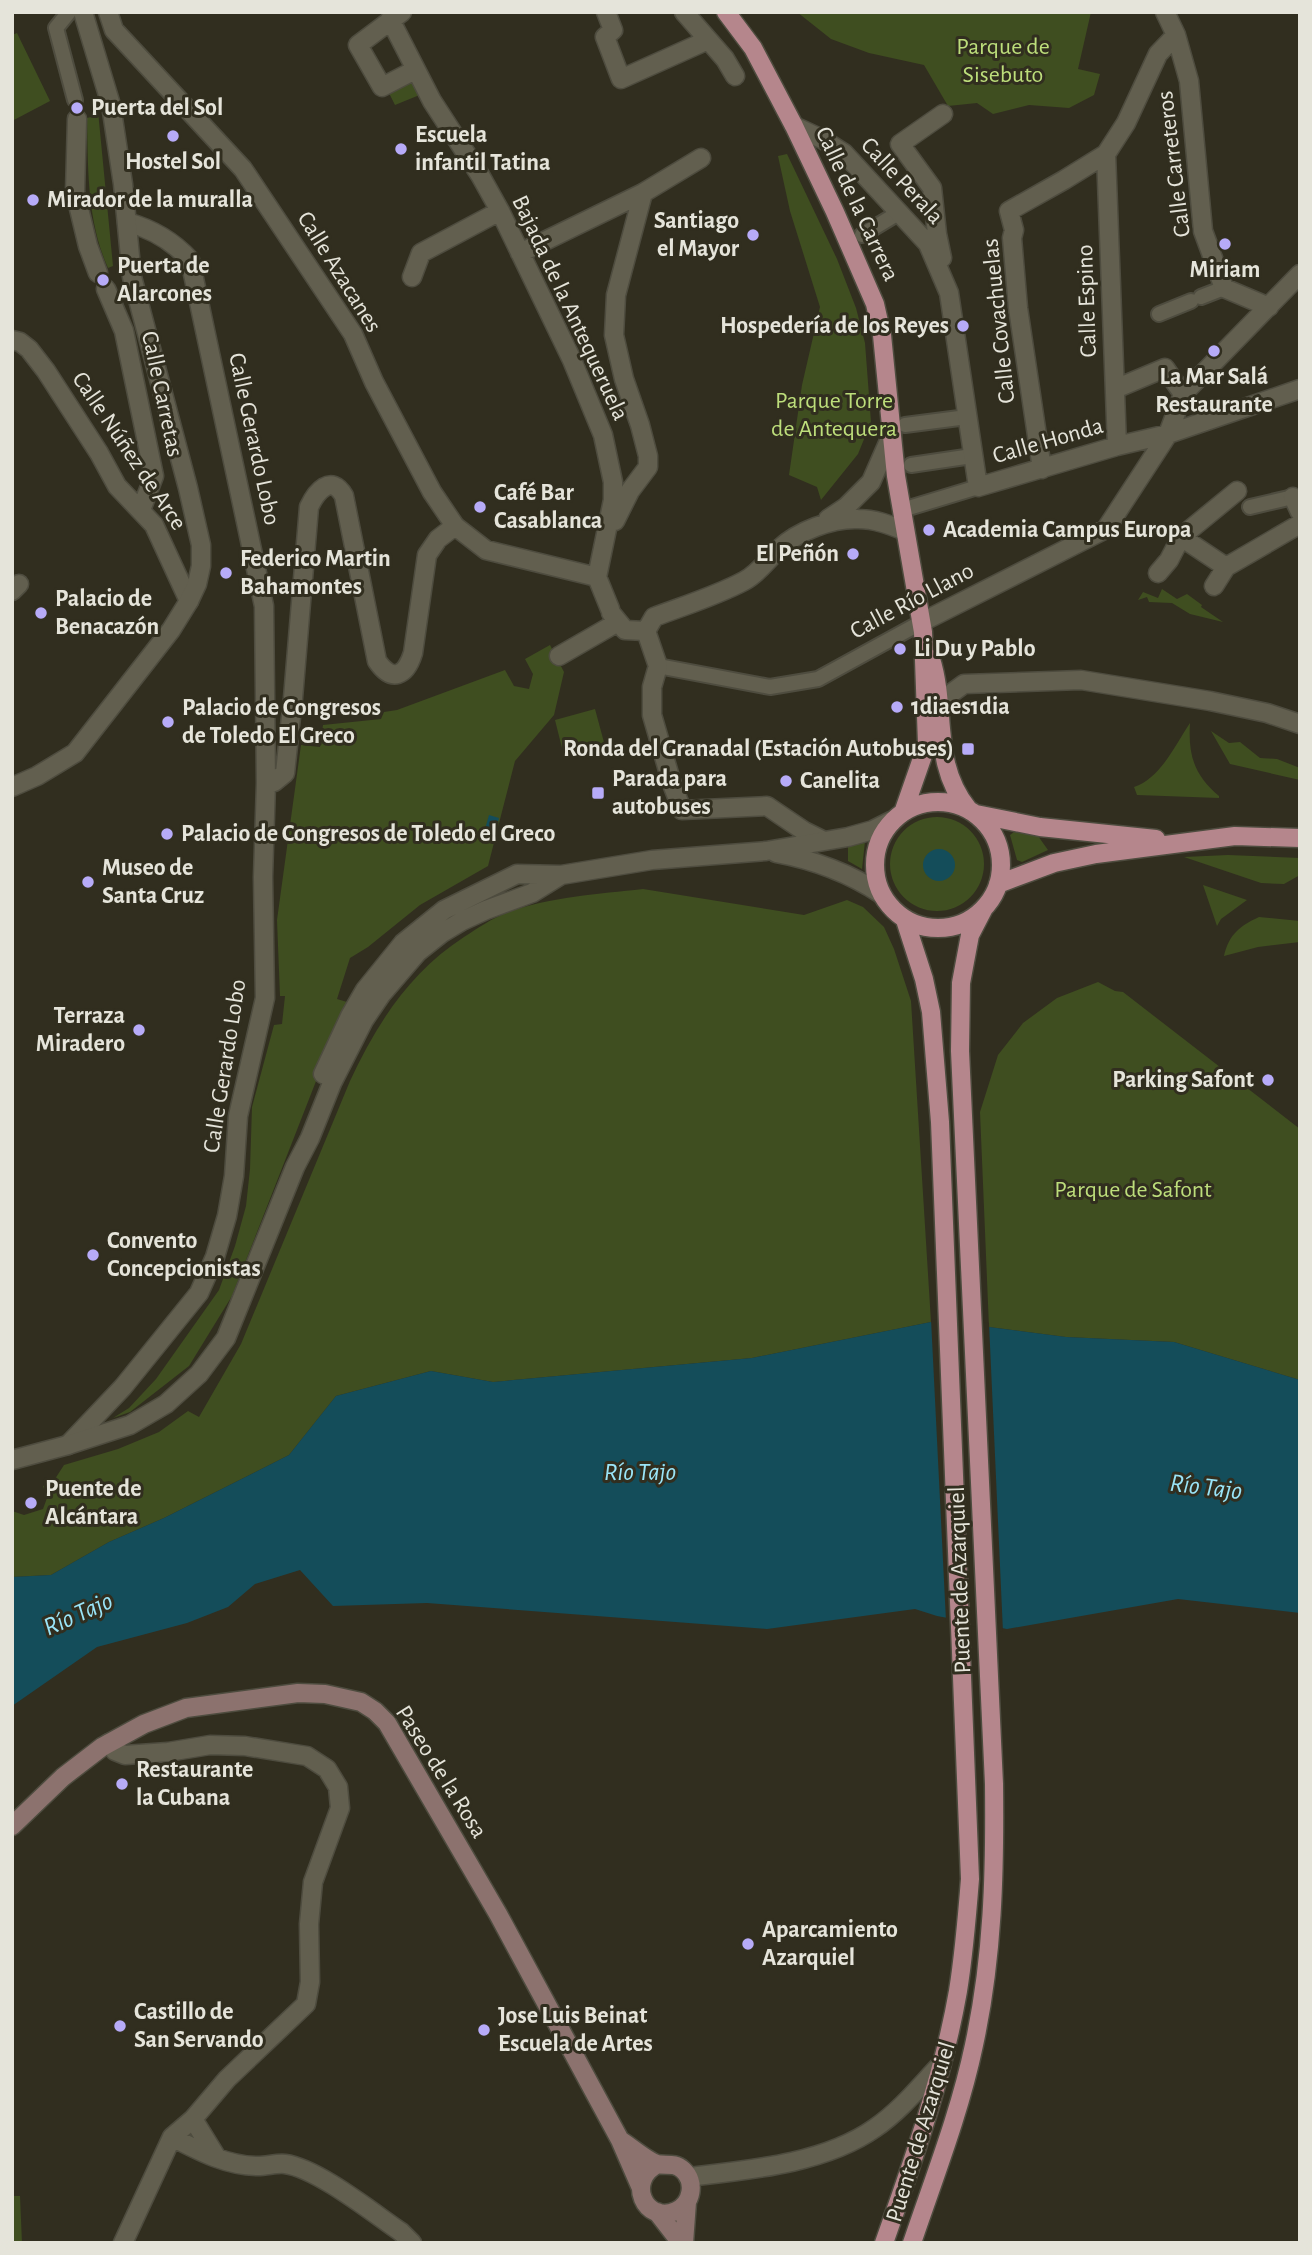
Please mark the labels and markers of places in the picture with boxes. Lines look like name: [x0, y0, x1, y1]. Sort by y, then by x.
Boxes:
place label: Puerta del Sol: [91, 96, 223, 120]
marker: Puerta del Sol: [69, 100, 85, 116]
place label: Escuela infantil Tatina: [415, 123, 551, 175]
marker: Hostel Sol: [165, 128, 181, 144]
marker: Escuela infantil Tatina: [393, 141, 409, 157]
place label: Hostel Sol: [125, 150, 221, 174]
place label: Mirador de la muralla: [47, 188, 253, 212]
marker: Mirador de la muralla: [25, 192, 41, 208]
place label: Santiago el Mayor: [654, 209, 740, 261]
marker: Santiago el Mayor: [745, 227, 761, 243]
marker: Miriam: [1217, 236, 1233, 252]
place label: Puerta de Alarcones: [117, 254, 212, 306]
place label: Miriam: [1190, 258, 1260, 282]
marker: Puerta de Alarcones: [95, 272, 111, 288]
place label: Hospedería de los Reyes: [720, 314, 949, 338]
marker: Hospedería de los Reyes: [955, 318, 971, 334]
marker: La Mar Salá Restaurante: [1206, 343, 1222, 359]
place label: La Mar Salá Restaurante: [1155, 365, 1273, 417]
place label: Café Bar Casablanca: [494, 481, 602, 533]
marker: Café Bar Casablanca: [472, 499, 488, 515]
place label: Academia Campus Europa: [943, 518, 1192, 542]
marker: Academia Campus Europa: [921, 522, 937, 538]
place label: El Peñón: [756, 542, 839, 566]
marker: El Peñón: [845, 546, 861, 562]
place label: Federico Martin Bahamontes: [240, 547, 391, 599]
marker: Federico Martin Bahamontes: [218, 565, 234, 581]
place label: Palacio de Benacazón: [55, 587, 159, 639]
marker: Palacio de Benacazón: [33, 605, 49, 621]
place label: Li Du y Pablo: [914, 637, 1036, 661]
marker: Li Du y Pablo: [892, 641, 908, 657]
place label: 1diaes1dia: [911, 695, 1010, 719]
place label: Palacio de Congresos de Toledo El Greco: [182, 696, 381, 748]
marker: 1diaes1dia: [889, 699, 905, 715]
marker: Palacio de Congresos de Toledo El Greco: [160, 714, 176, 730]
place label: Ronda del Granadal (Estación Autobuses): [563, 737, 954, 761]
marker: Ronda del Granadal (Estación Autobuses): [960, 741, 976, 757]
place label: Parada para autobuses: [612, 767, 727, 819]
place label: Canelita: [800, 769, 880, 793]
marker: Canelita: [778, 773, 794, 789]
marker: Parada para autobuses: [590, 785, 606, 801]
place label: Palacio de Congresos de Toledo el Greco: [181, 822, 555, 846]
marker: Palacio de Congresos de Toledo el Greco: [159, 826, 175, 842]
place label: Museo de Santa Cruz: [102, 856, 204, 908]
marker: Museo de Santa Cruz: [80, 874, 96, 890]
place label: Terraza Miradero: [36, 1004, 125, 1056]
marker: Terraza Miradero: [131, 1022, 147, 1038]
place label: Parking Safont: [1112, 1068, 1254, 1092]
marker: Parking Safont: [1260, 1072, 1276, 1088]
place label: Convento Concepcionistas: [107, 1229, 261, 1281]
marker: Convento Concepcionistas: [85, 1247, 101, 1263]
place label: Puente de Alcántara: [45, 1477, 142, 1529]
marker: Puente de Alcántara: [23, 1495, 39, 1511]
place label: Restaurante la Cubana: [136, 1758, 253, 1810]
marker: Restaurante la Cubana: [114, 1776, 130, 1792]
place label: Aparcamiento Azarquiel: [762, 1918, 898, 1970]
marker: Aparcamiento Azarquiel: [740, 1936, 756, 1952]
place label: Castillo de San Servando: [134, 2000, 264, 2052]
place label: Jose Luis Beinat Escuela de Artes: [498, 2004, 653, 2056]
marker: Castillo de San Servando: [112, 2018, 128, 2034]
marker: Jose Luis Beinat Escuela de Artes: [476, 2022, 492, 2038]

